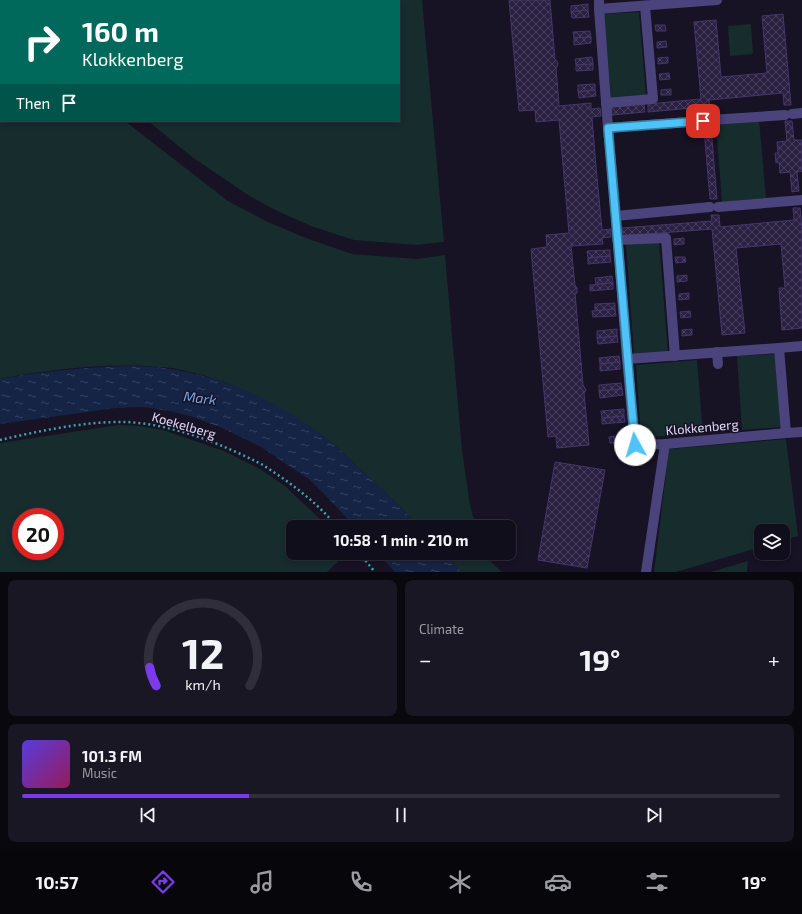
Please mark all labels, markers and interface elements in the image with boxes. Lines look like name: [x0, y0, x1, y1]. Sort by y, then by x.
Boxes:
text: 160 m: [82, 14, 159, 48]
icon: right: [16, 16, 68, 68]
text: Klokkenberg: [82, 48, 184, 70]
icon: arrive: [58, 92, 80, 114]
text: Then: [16, 94, 50, 112]
pin: [686, 104, 720, 138]
icon: arrive: [692, 110, 714, 132]
water label: Mark: [183, 387, 218, 408]
street label: Koekelberg: [150, 408, 218, 442]
street label: Klokkenberg: [665, 416, 739, 438]
position arrow: [614, 424, 656, 466]
speed limit sign: 20: [12, 508, 64, 560]
map controls: [754, 524, 790, 560]
button: layers: [754, 524, 790, 560]
text: 10:58 · 1 min · 210 m: [333, 531, 469, 549]
text: Climate: [419, 621, 464, 637]
text: 12: [181, 627, 224, 677]
text: 19°: [579, 641, 620, 677]
text: −: [419, 646, 432, 672]
text: +: [768, 646, 780, 672]
text: km/h: [185, 676, 220, 693]
text: 101.3 FM: [82, 747, 142, 765]
text: Music: [82, 765, 117, 781]
icon: previous: [137, 804, 159, 826]
icon: pause: [390, 804, 412, 826]
icon: next: [643, 804, 665, 826]
icon: directions: [149, 868, 177, 896]
icon: music: [248, 868, 276, 896]
icon: phone: [347, 868, 375, 896]
icon: climate: [446, 868, 474, 896]
icon: car: [544, 868, 572, 896]
icon: filters: [643, 868, 671, 896]
text: 10:57: [35, 871, 79, 893]
text: 19°: [742, 871, 767, 893]

